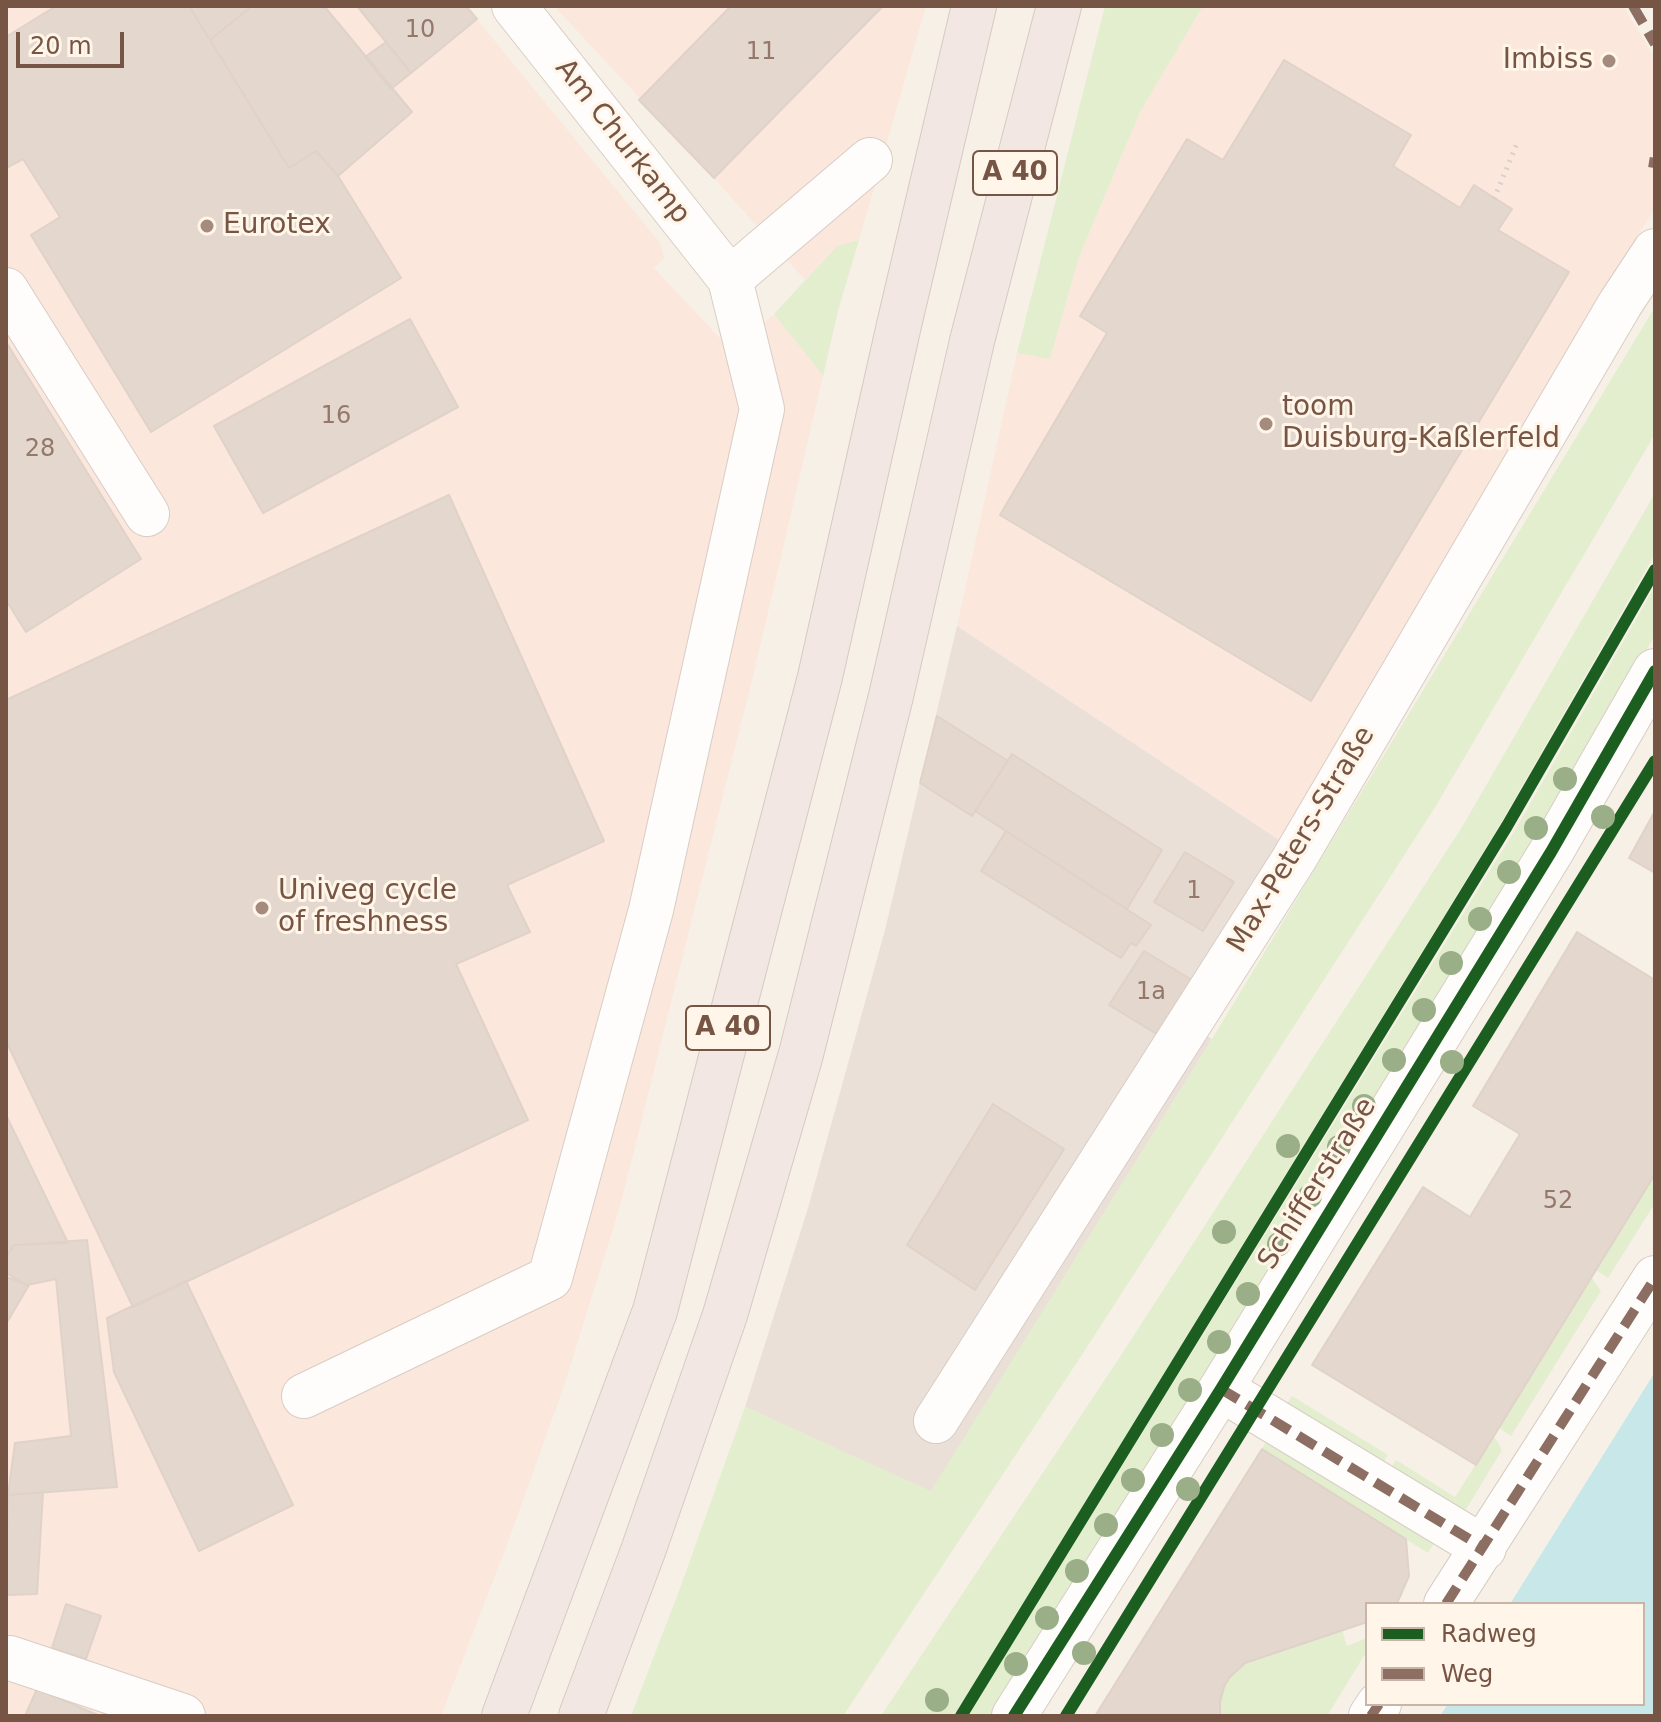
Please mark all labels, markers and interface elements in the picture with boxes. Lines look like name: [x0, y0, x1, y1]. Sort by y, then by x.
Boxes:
scale bar: [20, 16, 128, 66]
house number: 10: [405, 17, 435, 45]
text: 20 m: [30, 32, 92, 60]
house number: 11: [746, 39, 776, 67]
place label: Imbiss: [1503, 44, 1593, 78]
marker: Imbiss: [1600, 52, 1618, 70]
street label: Am Churkamp: [547, 53, 697, 231]
road number: A 40: [973, 151, 1057, 195]
place label: Eurotex: [223, 209, 331, 243]
marker: Eurotex: [198, 217, 216, 235]
place label: toom Duisburg-Kaßlerfeld: [1282, 391, 1560, 457]
house number: 16: [321, 403, 351, 431]
marker: toom Duisburg-Kaßlerfeld: [1257, 415, 1275, 433]
house number: 28: [25, 436, 55, 464]
street label: Max-Peters-Straße: [1221, 721, 1383, 959]
place label: Univeg cycle of freshness: [278, 875, 457, 941]
house number: 1: [1186, 878, 1202, 906]
marker: Univeg cycle of freshness: [253, 899, 271, 917]
house number: 1a: [1136, 979, 1166, 1007]
road number: A 40: [686, 1006, 770, 1050]
street label: Schifferstraße: [1252, 1092, 1384, 1276]
house number: 52: [1543, 1188, 1573, 1216]
legend: [1365, 1602, 1645, 1706]
text: Radweg: [1441, 1620, 1537, 1648]
text: Weg: [1441, 1660, 1493, 1688]

